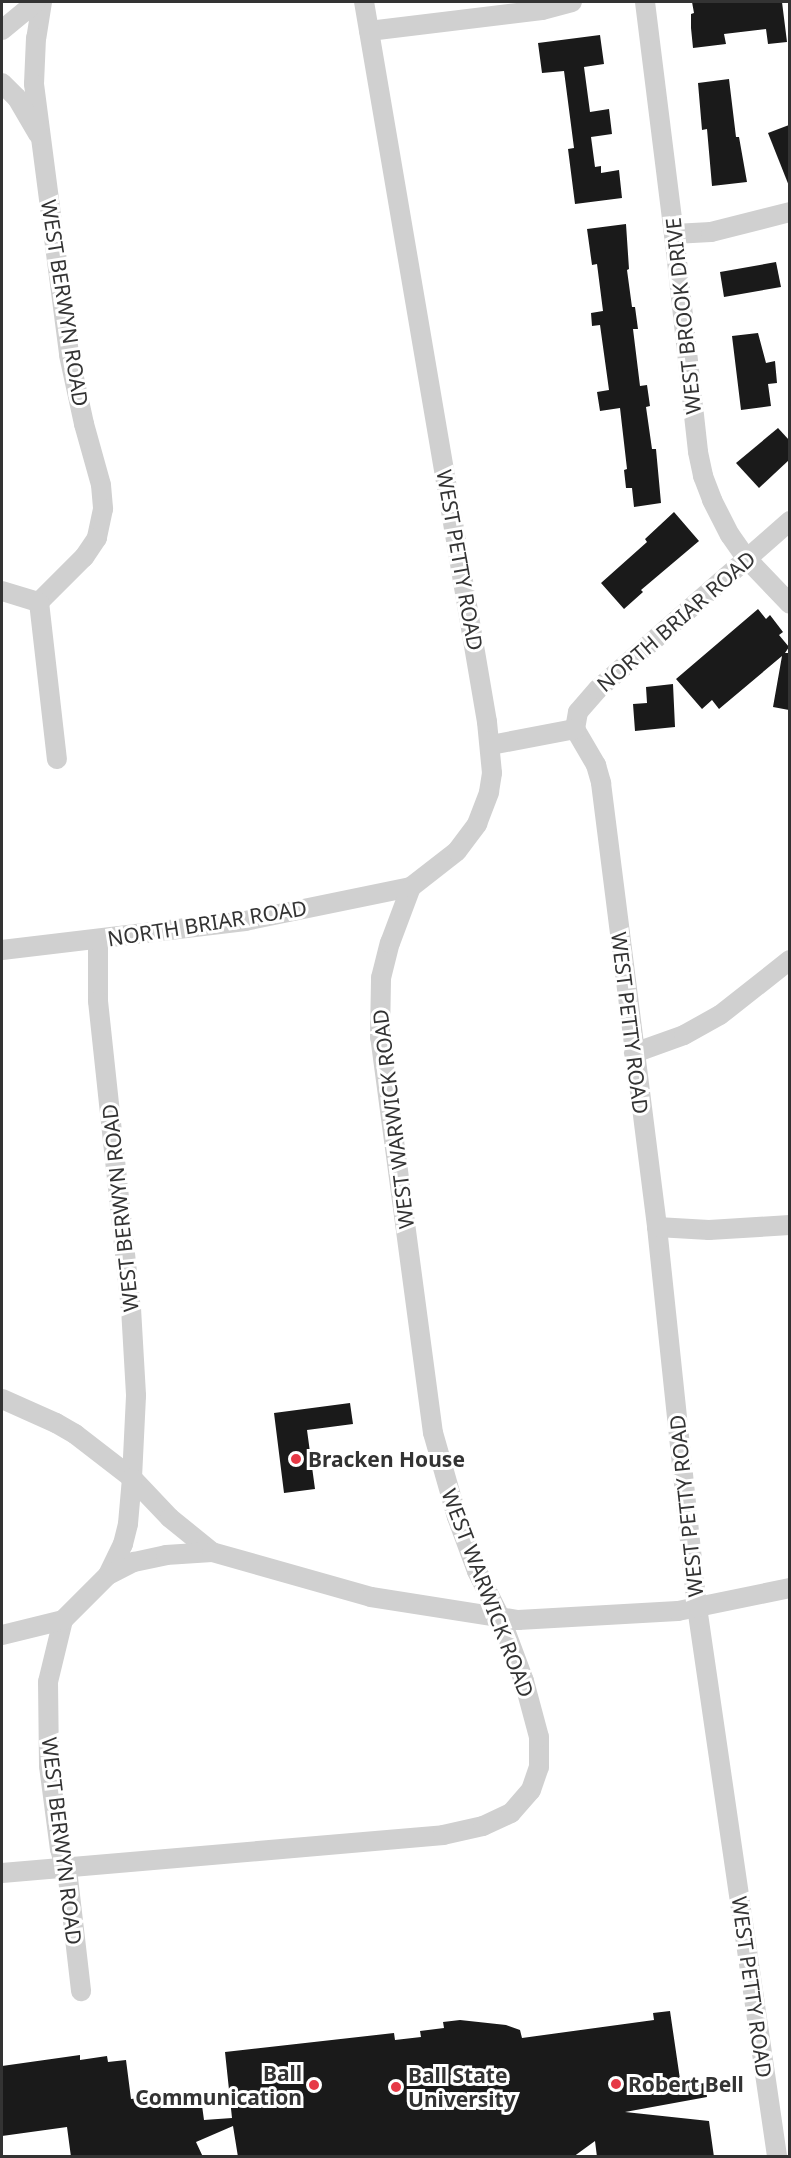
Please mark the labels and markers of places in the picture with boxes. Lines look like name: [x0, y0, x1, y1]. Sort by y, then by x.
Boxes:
place label: Bracken House: [308, 1446, 465, 1472]
marker: Bracken House: [289, 1452, 303, 1466]
place label: Ball Communication: [135, 2060, 302, 2110]
place label: Ball State University: [408, 2062, 516, 2112]
place label: Robert Bell: [628, 2071, 744, 2097]
marker: Robert Bell: [609, 2077, 623, 2091]
marker: Ball Communication: [307, 2078, 321, 2092]
marker: Ball State University: [389, 2080, 403, 2094]

